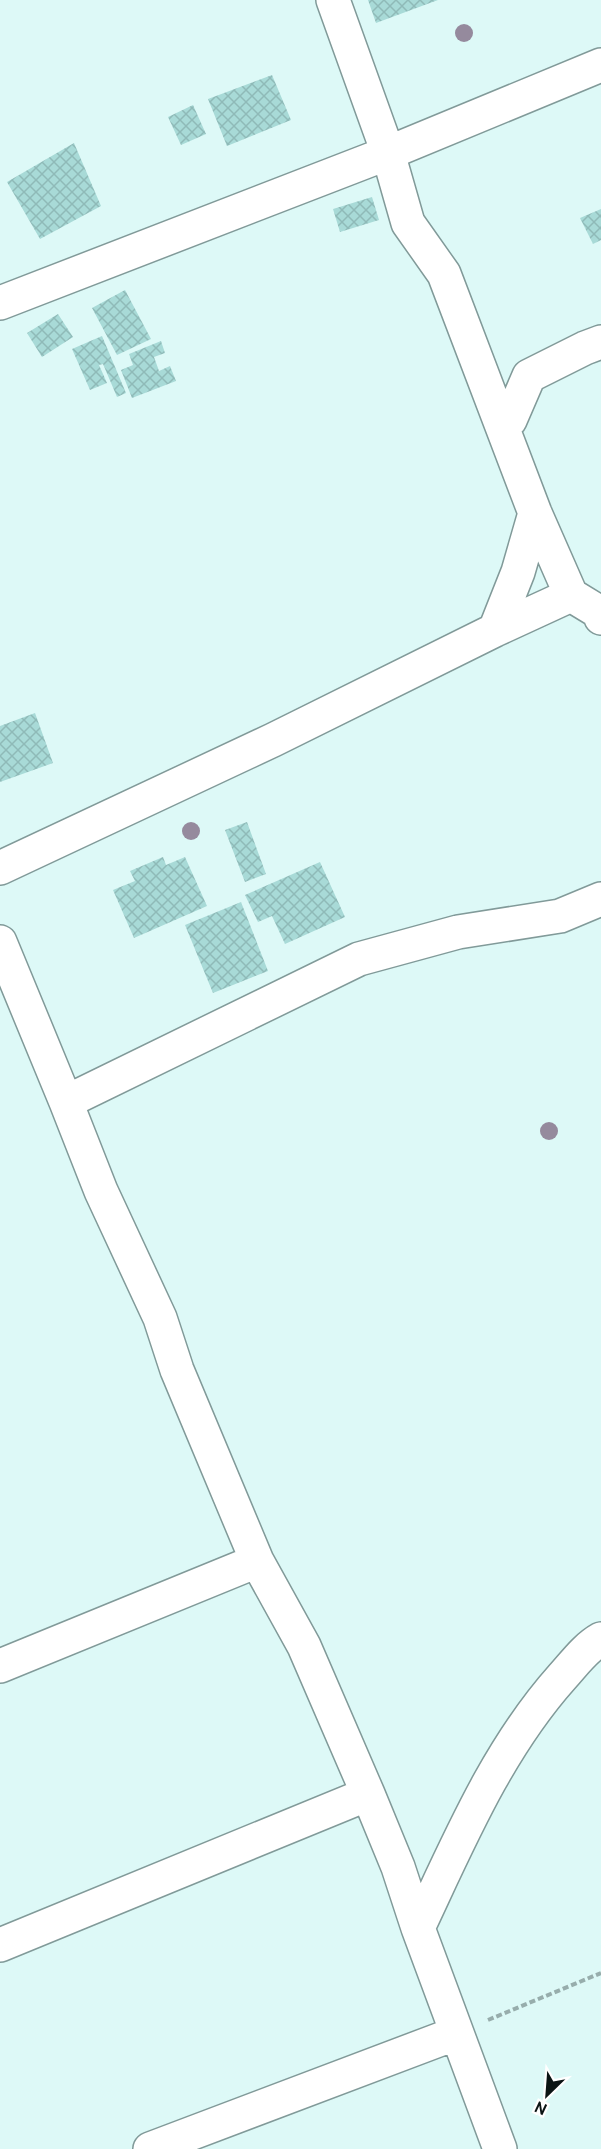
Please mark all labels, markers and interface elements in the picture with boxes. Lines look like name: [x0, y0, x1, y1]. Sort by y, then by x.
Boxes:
north arrow: [517, 2065, 577, 2125]
text: N: [532, 2097, 550, 2119]

